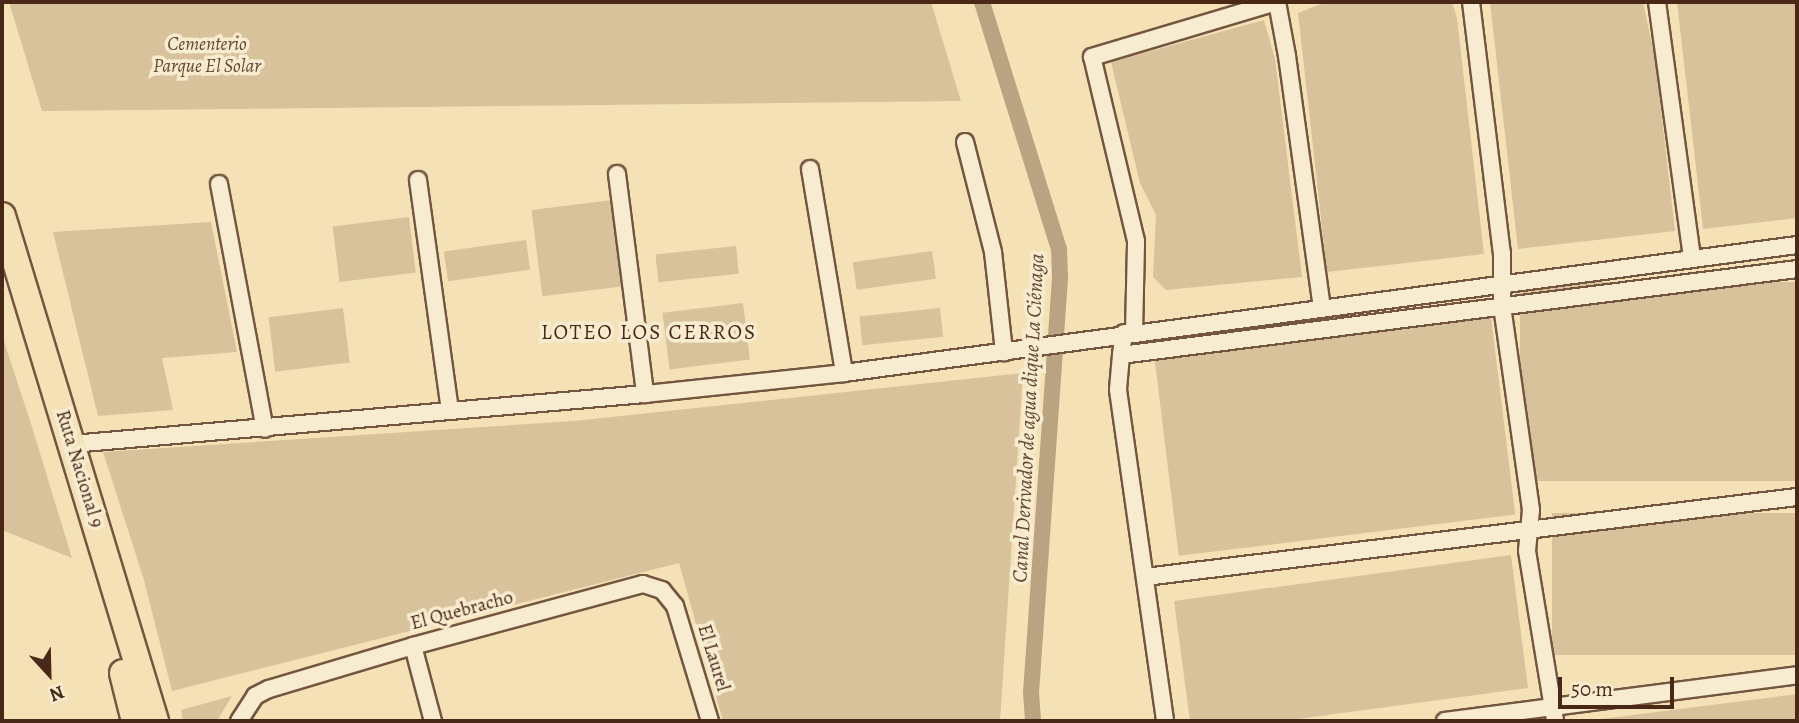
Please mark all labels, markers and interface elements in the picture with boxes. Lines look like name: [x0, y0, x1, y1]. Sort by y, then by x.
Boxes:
park label: Cementerio Parque El Solar: [153, 34, 261, 78]
water label: Canal Derivador de agua dique La Ciénaga: [1007, 253, 1049, 583]
district label: LOTEO LOS CERROS: [543, 319, 755, 345]
street label: Ruta Nacional 9: [50, 408, 108, 530]
street label: El Quebracho: [408, 586, 516, 636]
street label: El Laurel: [692, 622, 734, 694]
north arrow: [14, 639, 84, 709]
scale bar: [1561, 664, 1676, 708]
text: 50 m: [1571, 675, 1613, 703]
text: N: [46, 679, 68, 708]

